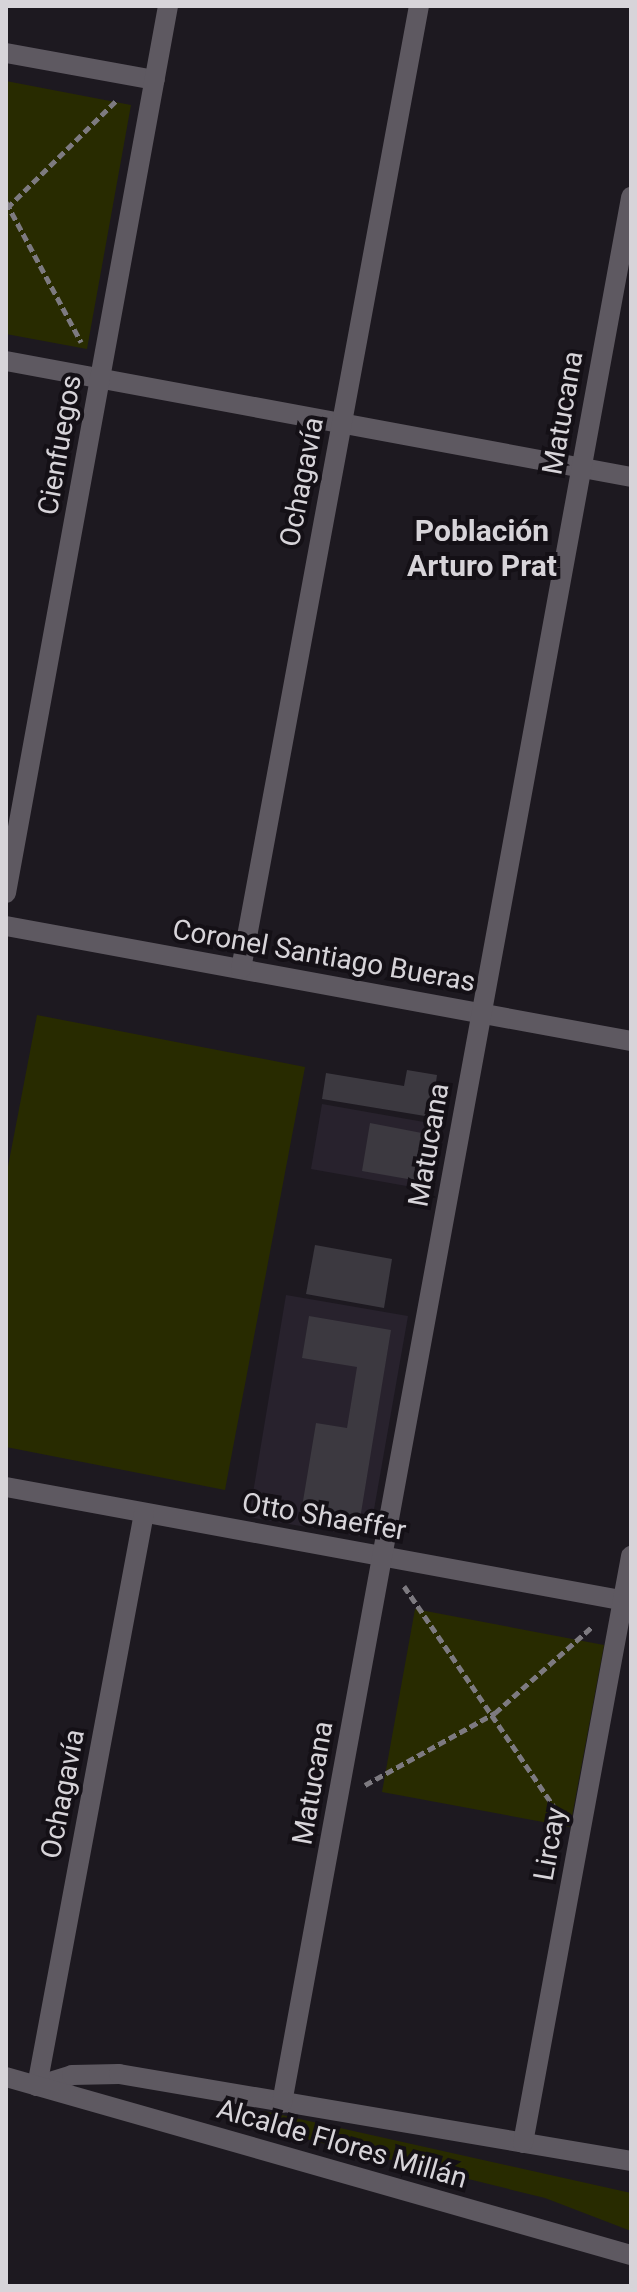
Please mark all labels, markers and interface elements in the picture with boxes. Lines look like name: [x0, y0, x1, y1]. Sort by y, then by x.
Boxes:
street label: Matucana: [536, 349, 590, 477]
street label: Cienfuegos: [31, 372, 89, 518]
street label: Ochagavía: [273, 414, 331, 550]
district label: Población Arturo Prat: [407, 513, 557, 584]
street label: Coronel Santiago Bueras: [170, 913, 478, 999]
street label: Matucana: [402, 1081, 456, 1209]
street label: Otto Shaeffer: [239, 1486, 409, 1548]
street label: Matucana: [286, 1719, 340, 1847]
street label: Ochagavía: [34, 1726, 92, 1862]
street label: Lircay: [527, 1805, 573, 1883]
street label: Alcalde Flores Millán: [213, 2092, 471, 2196]

